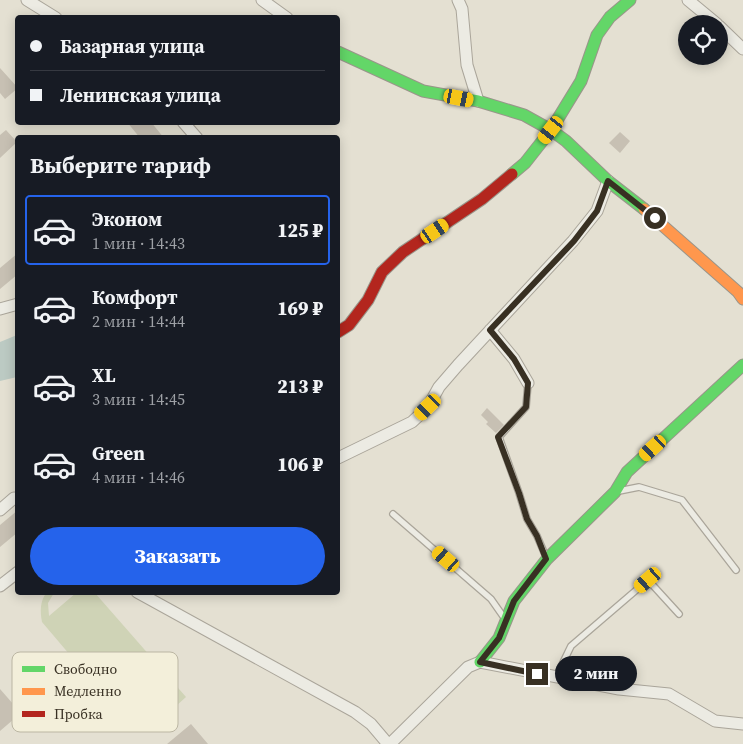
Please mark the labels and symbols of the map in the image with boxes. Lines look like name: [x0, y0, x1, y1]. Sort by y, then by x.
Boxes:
car: [442, 88, 475, 108]
car: [535, 114, 566, 146]
route start: [644, 207, 666, 229]
car: [418, 216, 451, 246]
car: [412, 391, 443, 423]
car: [636, 432, 669, 464]
car: [429, 543, 462, 575]
car: [631, 564, 664, 596]
legend: [12, 652, 178, 732]
callout: 2 мин: [554, 656, 637, 692]
text: Свободно: [54, 659, 117, 679]
route end: [526, 663, 548, 685]
text: Медленно: [54, 681, 122, 701]
text: Пробка: [54, 704, 103, 724]

